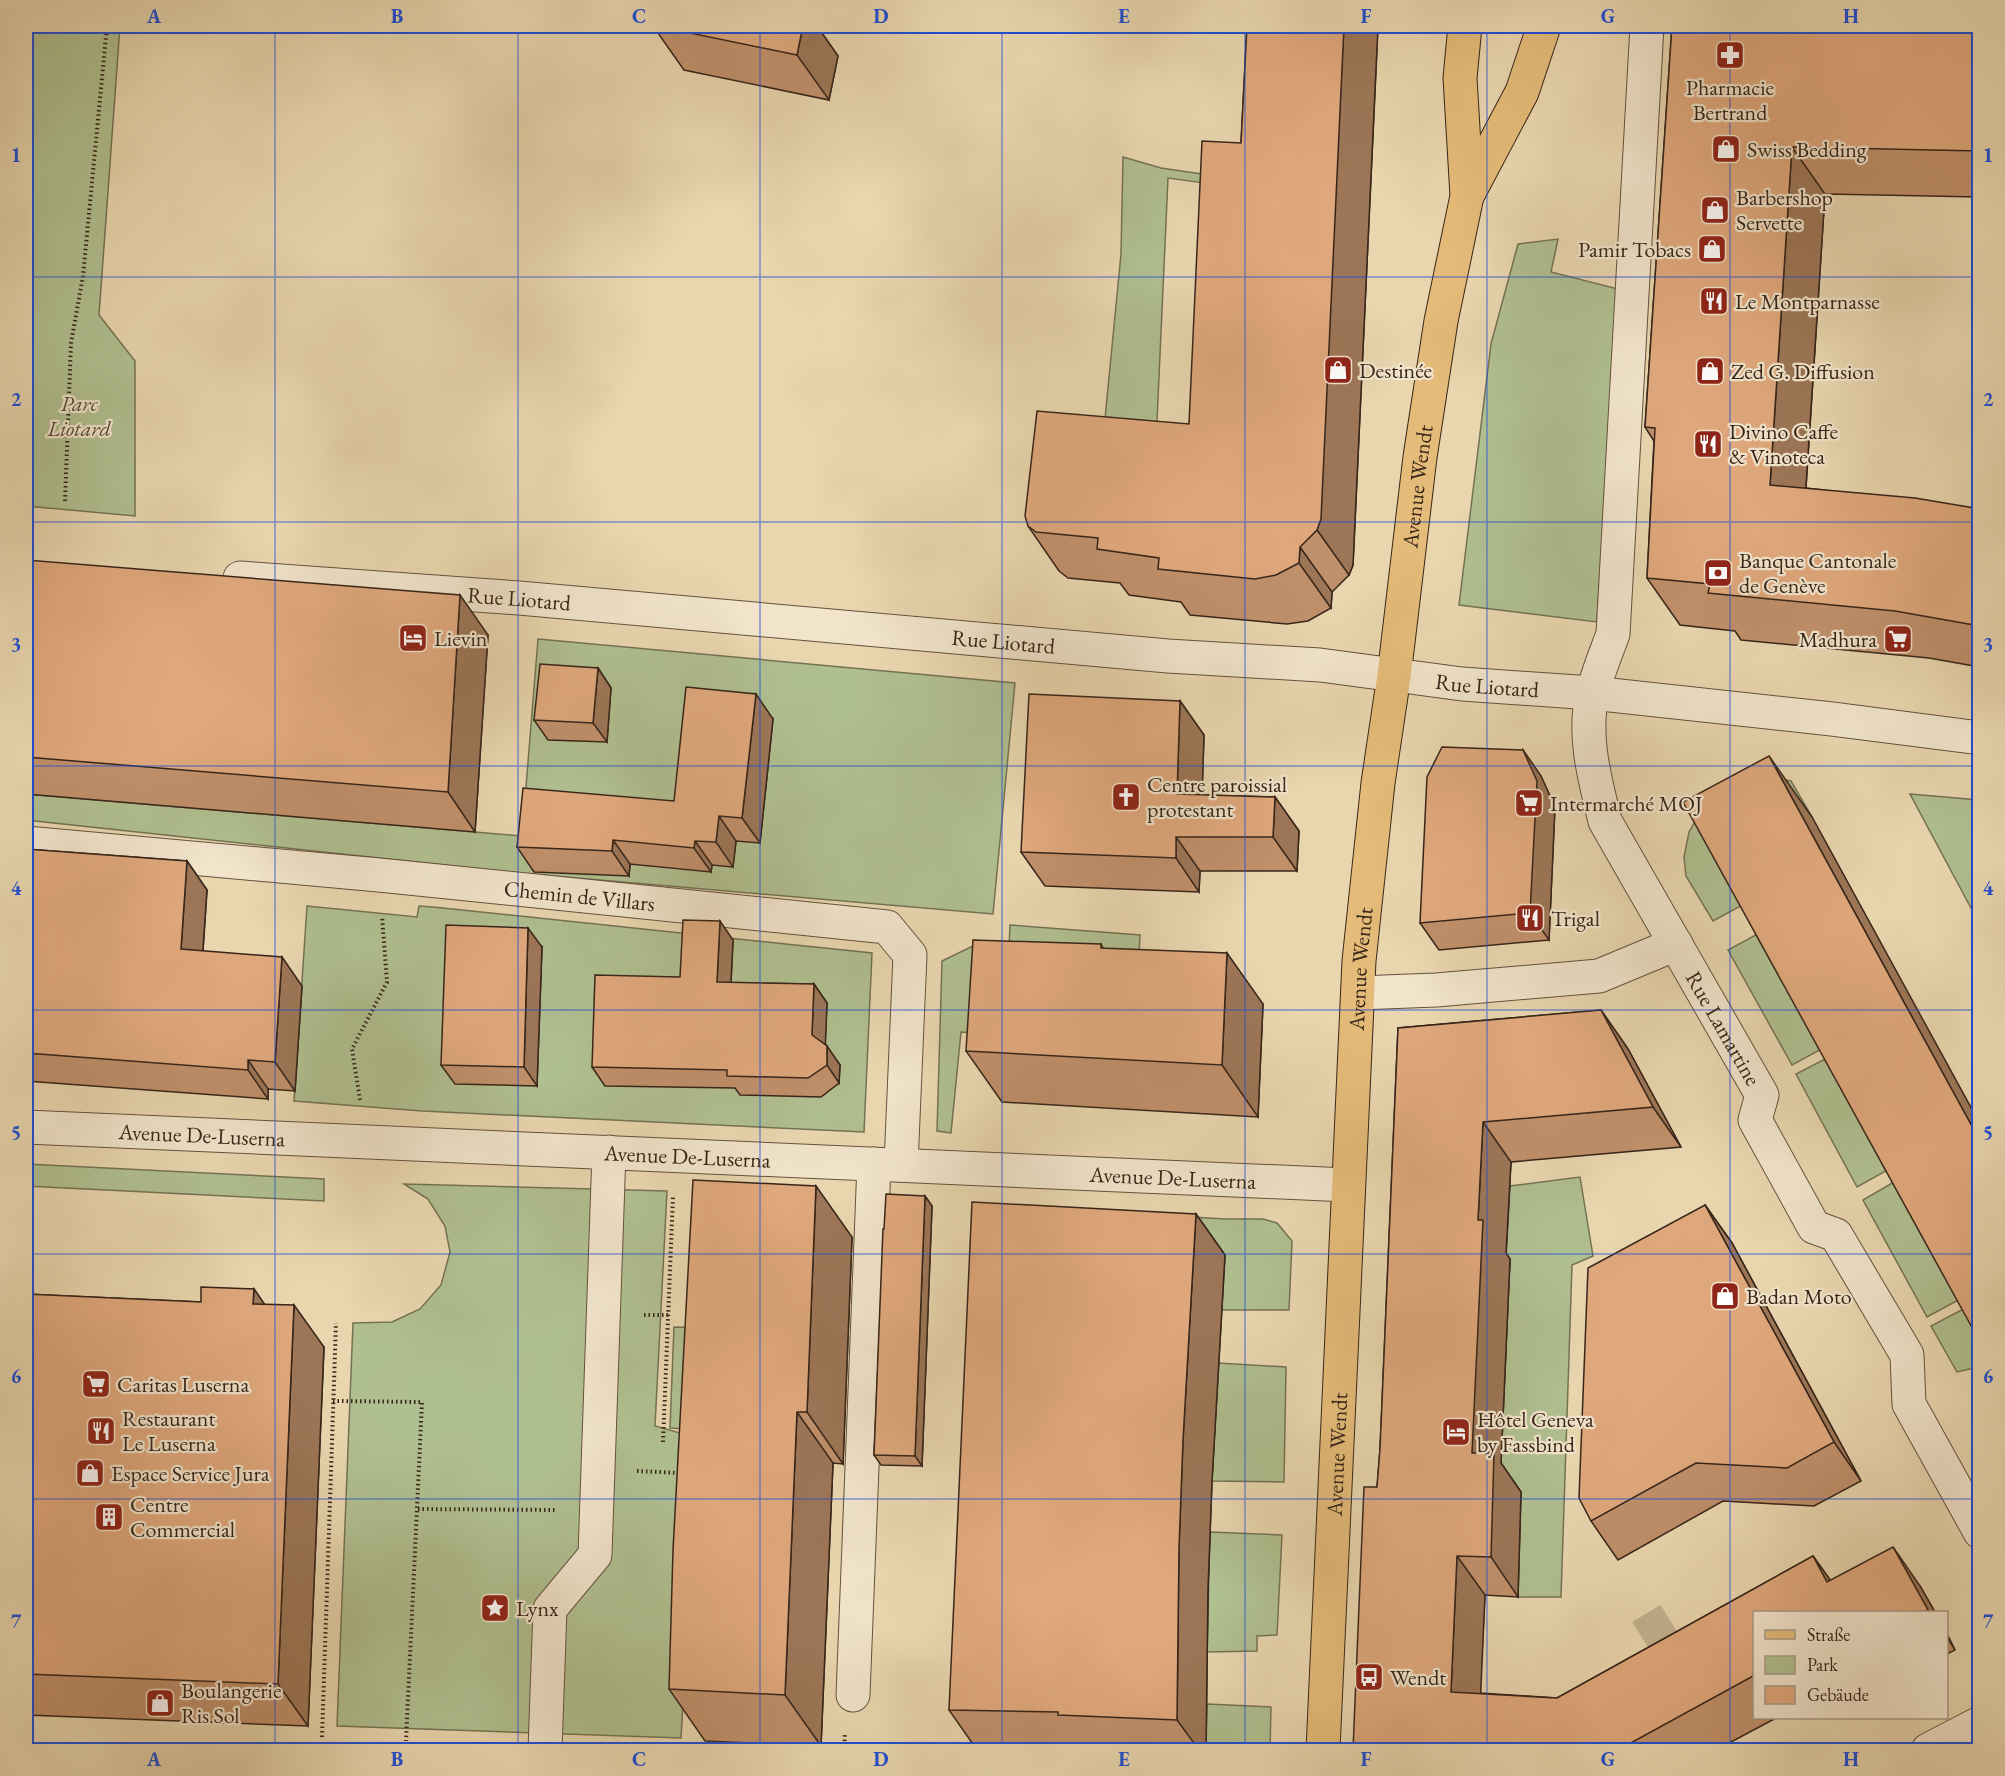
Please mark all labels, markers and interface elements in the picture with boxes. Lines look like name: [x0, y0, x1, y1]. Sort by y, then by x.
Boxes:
text: A: [146, 3, 162, 29]
text: B: [391, 3, 403, 29]
text: C: [632, 3, 646, 29]
text: D: [873, 3, 889, 29]
text: E: [1118, 3, 1130, 29]
text: F: [1361, 3, 1372, 29]
text: G: [1601, 3, 1615, 29]
text: H: [1843, 3, 1859, 29]
pharmacy icon: Pharmacie Bertrand: [1714, 39, 1746, 71]
place label: Pharmacie Bertrand: [1686, 73, 1775, 127]
shop icon: Swiss Bedding: [1710, 133, 1742, 165]
place label: Swiss Bedding: [1747, 135, 1867, 164]
text: 1: [11, 142, 21, 168]
text: 1: [1983, 142, 1993, 168]
place label: Barbershop Servette: [1736, 183, 1833, 237]
shop icon: Barbershop Servette: [1699, 194, 1731, 226]
shop icon: Pamir Tobacs: [1696, 233, 1728, 265]
place label: Pamir Tobacs: [1578, 235, 1691, 264]
restaurant icon: Le Montparnasse: [1698, 285, 1730, 317]
place label: Le Montparnasse: [1735, 287, 1880, 316]
shop icon: Destinée: [1322, 354, 1354, 386]
shop icon: Zed G. Diffusion: [1694, 355, 1726, 387]
place label: Destinée: [1359, 356, 1433, 385]
place label: Zed G. Diffusion: [1731, 357, 1875, 386]
text: 2: [11, 386, 22, 412]
text: 2: [1983, 386, 1994, 412]
park label: Parc Liotard: [46, 389, 111, 443]
place label: Divino Caffe & Vinoteca: [1729, 417, 1838, 471]
street label: Avenue Wendt: [1395, 423, 1440, 551]
restaurant icon: Divino Caffe & Vinoteca: [1692, 428, 1724, 460]
place label: Banque Cantonale de Genève: [1739, 546, 1897, 600]
bank icon: Banque Cantonale de Genève: [1702, 557, 1734, 589]
street label: Rue Liotard: [467, 580, 573, 618]
hotel icon: Lievin: [397, 622, 429, 654]
street label: Rue Liotard: [950, 623, 1057, 661]
supermarket icon: Madhura: [1882, 623, 1914, 655]
place label: Lievin: [434, 624, 488, 653]
place label: Madhura: [1799, 625, 1877, 654]
text: 3: [11, 631, 21, 657]
text: 3: [1983, 631, 1993, 657]
street label: Rue Liotard: [1434, 667, 1541, 704]
place label: Centre paroissial protestant: [1147, 770, 1287, 824]
church icon: Centre paroissial protestant: [1110, 781, 1142, 813]
supermarket icon: Intermarché MOJ: [1513, 787, 1545, 819]
place label: Intermarché MOJ: [1550, 789, 1703, 818]
street label: Chemin de Villars: [502, 874, 656, 918]
text: 4: [11, 875, 22, 901]
text: 4: [1983, 875, 1994, 901]
restaurant icon: Trigal: [1514, 902, 1546, 934]
place label: Trigal: [1551, 904, 1600, 933]
street label: Avenue Wendt: [1342, 906, 1380, 1032]
street label: Rue Lamartine: [1679, 966, 1768, 1091]
street label: Avenue De-Luserna: [117, 1117, 286, 1153]
text: 5: [11, 1119, 21, 1145]
text: 5: [1983, 1119, 1993, 1145]
street label: Avenue De-Luserna: [602, 1138, 771, 1175]
street label: Avenue De-Luserna: [1088, 1160, 1257, 1196]
shop icon: Badan Moto: [1709, 1280, 1741, 1312]
place label: Badan Moto: [1746, 1282, 1852, 1311]
text: 6: [11, 1363, 22, 1389]
text: 6: [1983, 1363, 1994, 1389]
supermarket icon: Caritas Luserna: [80, 1368, 112, 1400]
place label: Caritas Luserna: [117, 1370, 249, 1399]
street label: Avenue Wendt: [1320, 1392, 1354, 1518]
place label: Restaurant Le Luserna: [122, 1404, 216, 1458]
place label: Hôtel Geneva by Fassbind: [1477, 1405, 1594, 1459]
restaurant icon: Restaurant Le Luserna: [85, 1415, 117, 1447]
hotel icon: Hôtel Geneva by Fassbind: [1440, 1416, 1472, 1448]
shop icon: Espace Service Jura: [74, 1457, 106, 1489]
place label: Espace Service Jura: [111, 1459, 270, 1488]
place label: Centre Commercial: [130, 1490, 235, 1544]
building icon: Centre Commercial: [93, 1501, 125, 1533]
place icon: Lynx: [479, 1592, 511, 1624]
place label: Lynx: [516, 1594, 559, 1623]
text: 7: [11, 1608, 22, 1634]
text: 7: [1983, 1608, 1994, 1634]
legend: [1753, 1611, 1948, 1719]
text: Straße: [1807, 1623, 1850, 1646]
text: Park: [1807, 1653, 1838, 1676]
bus stop icon: Wendt: [1353, 1661, 1385, 1693]
place label: Wendt: [1390, 1663, 1446, 1692]
place label: Boulangerie Ris Sol: [181, 1676, 282, 1730]
text: Gebäude: [1807, 1683, 1869, 1706]
shop icon: Boulangerie Ris Sol: [144, 1687, 176, 1719]
text: A: [146, 1746, 162, 1772]
text: B: [391, 1746, 403, 1772]
text: C: [632, 1746, 646, 1772]
text: D: [873, 1746, 889, 1772]
text: E: [1118, 1746, 1130, 1772]
text: F: [1361, 1746, 1372, 1772]
text: G: [1601, 1746, 1615, 1772]
text: H: [1843, 1746, 1859, 1772]

